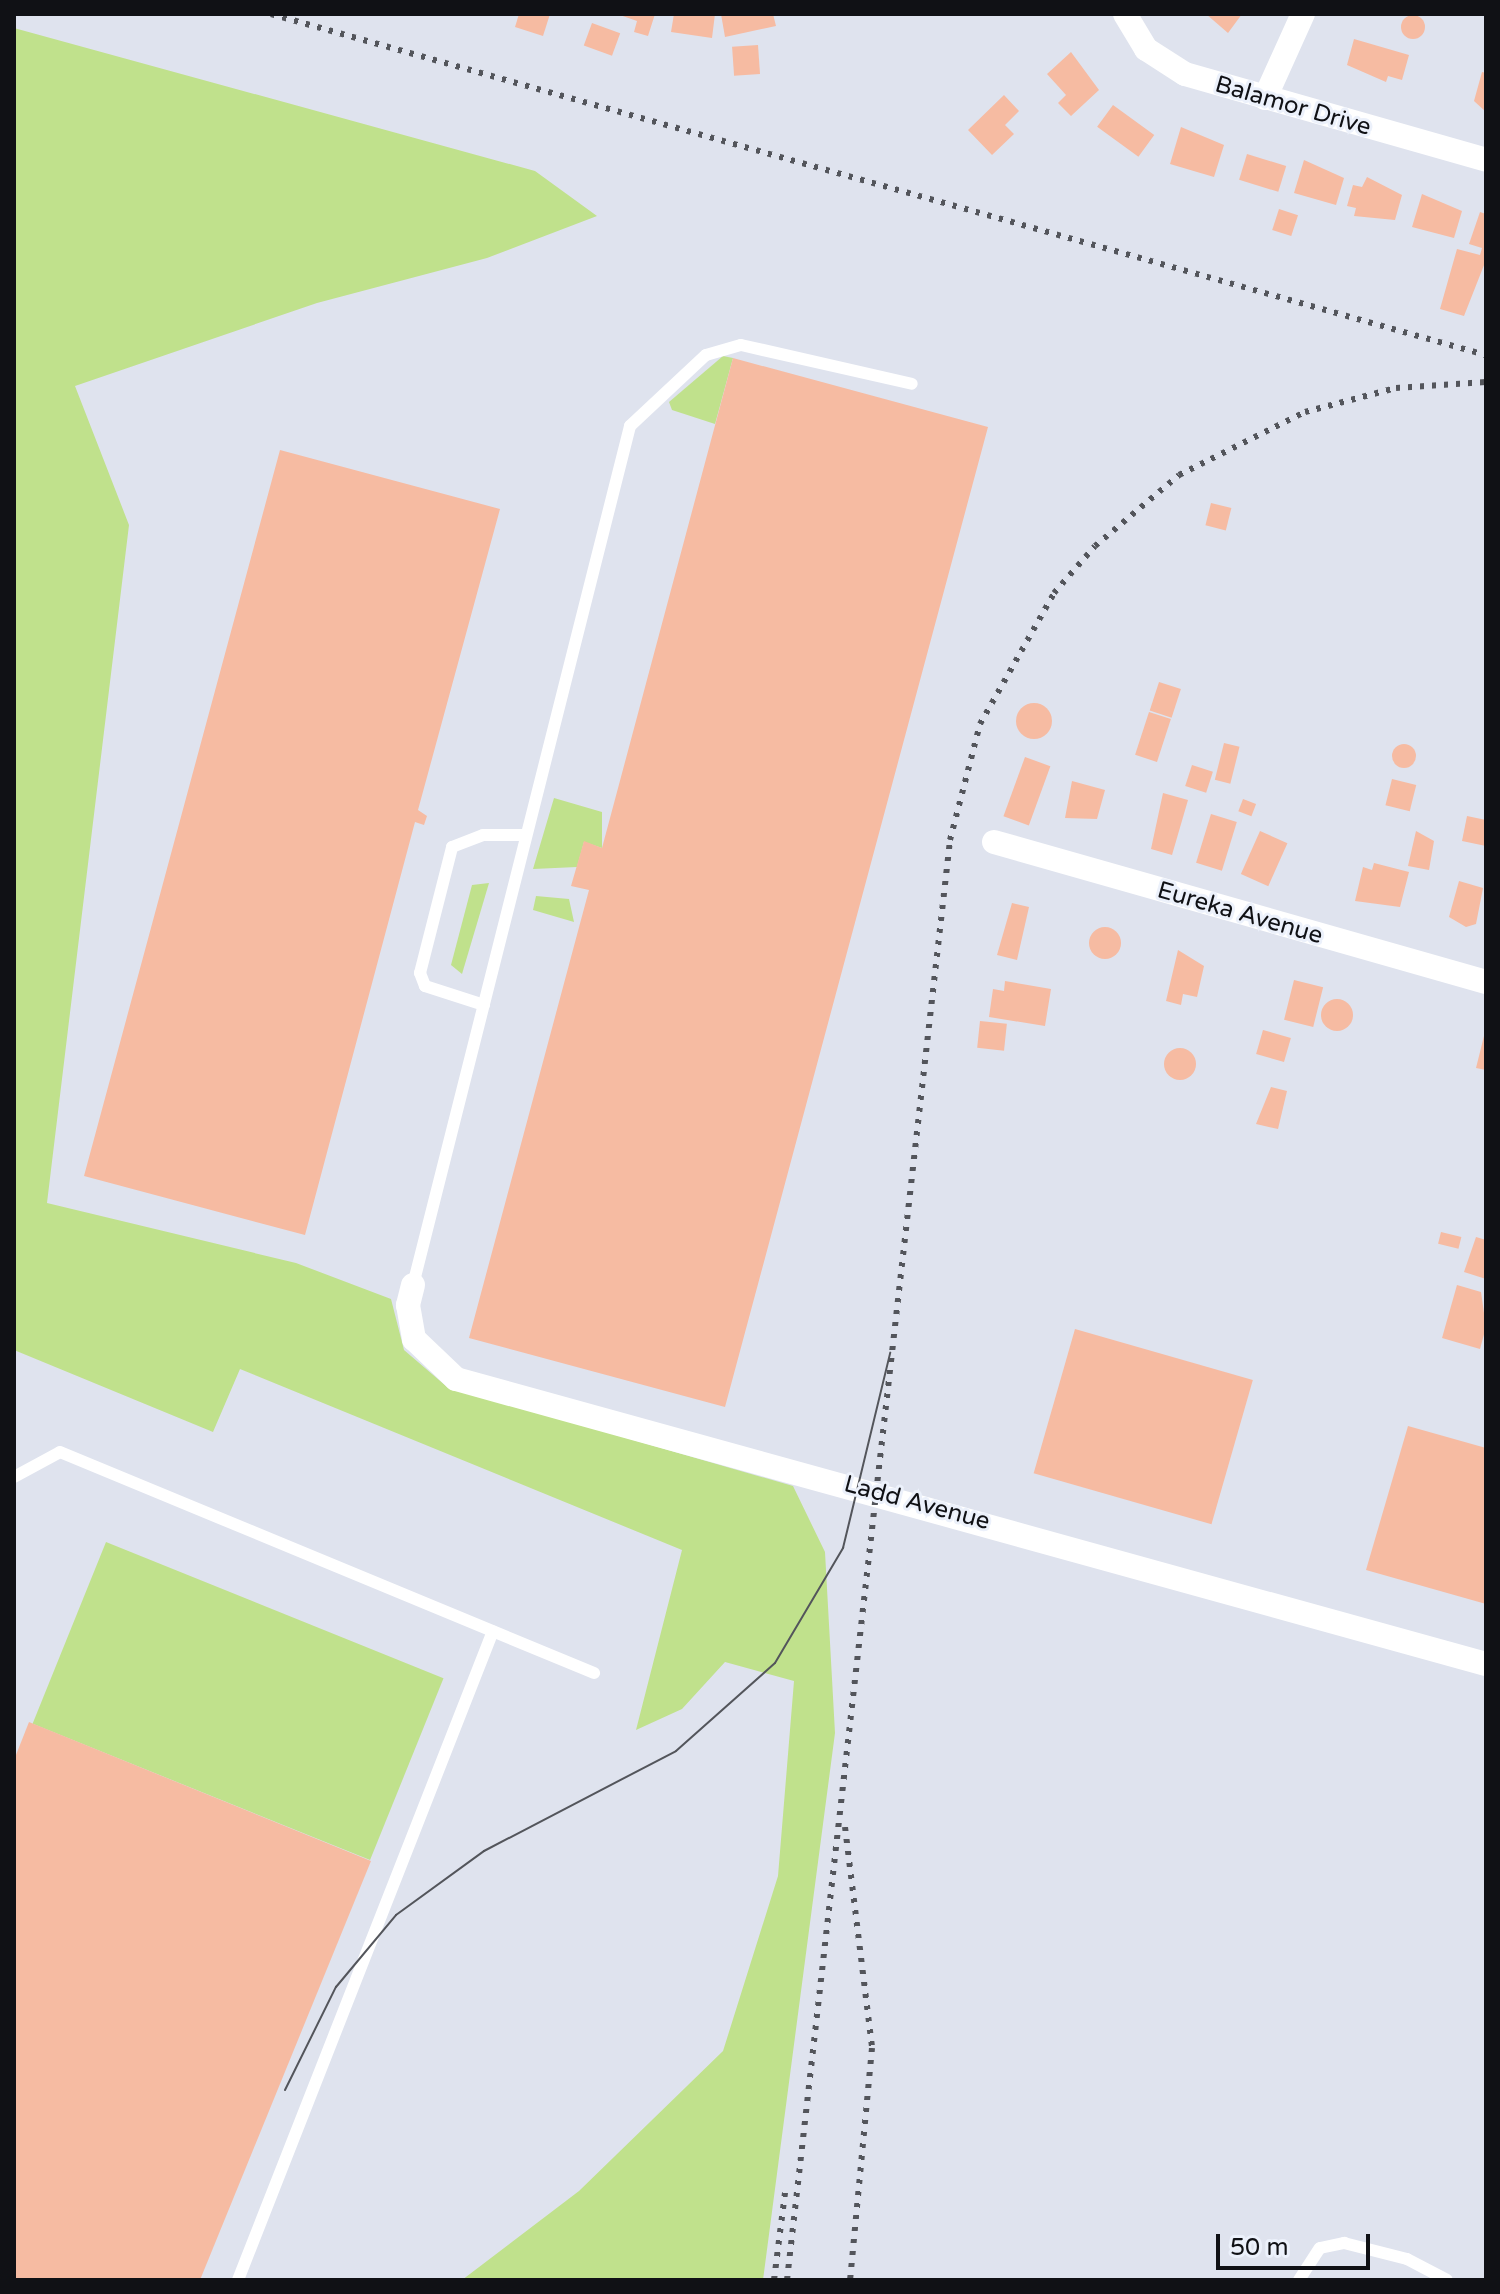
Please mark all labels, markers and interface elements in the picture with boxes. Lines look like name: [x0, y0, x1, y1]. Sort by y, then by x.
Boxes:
street label: Balamor Drive: [1212, 70, 1374, 142]
street label: Eureka Avenue: [1154, 876, 1326, 950]
street label: Ladd Avenue: [841, 1470, 993, 1536]
scale bar: [1220, 2218, 1374, 2268]
text: 50 m: [1230, 2233, 1288, 2262]

